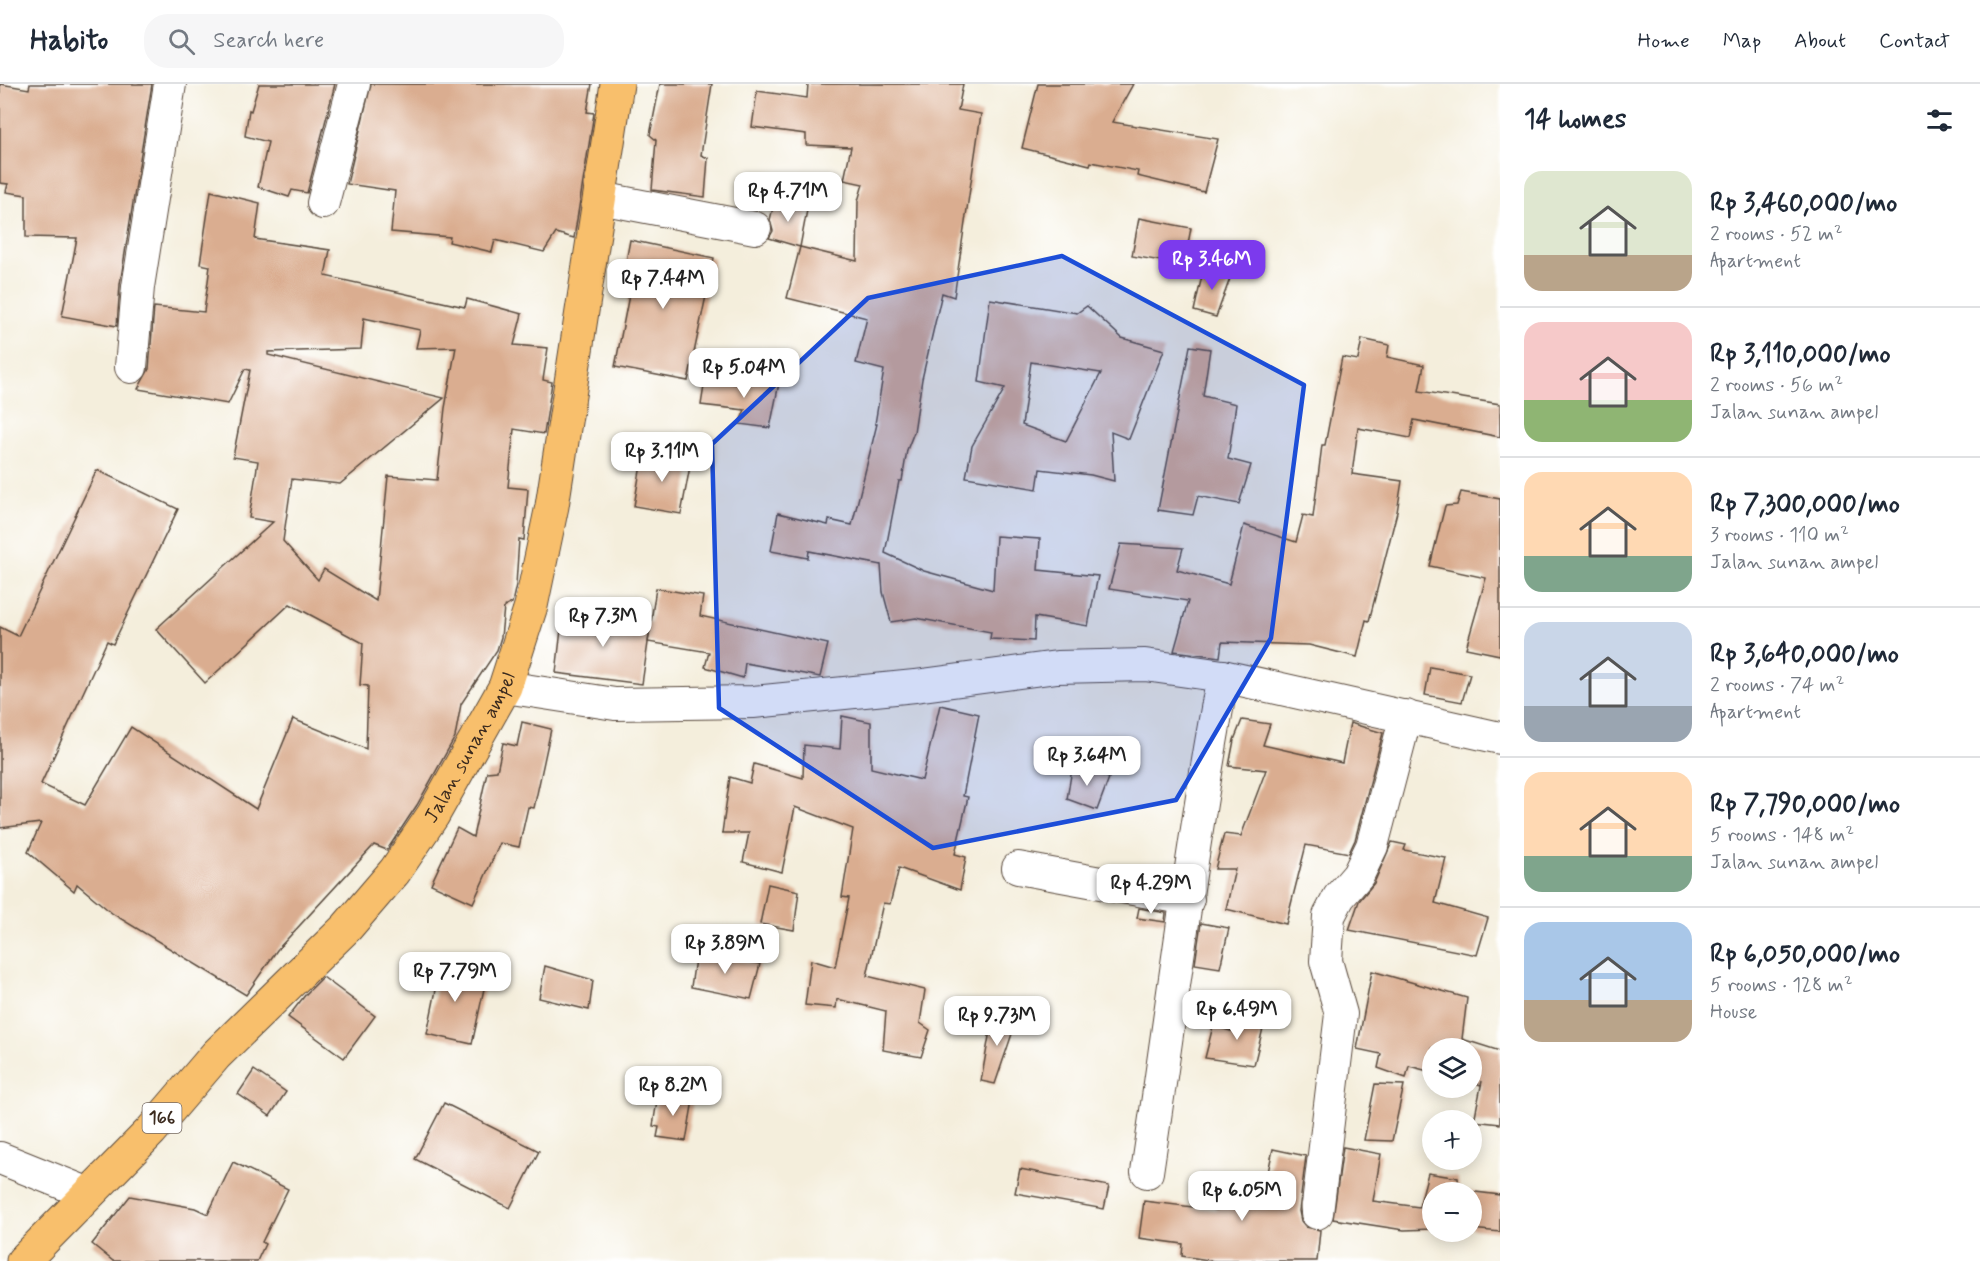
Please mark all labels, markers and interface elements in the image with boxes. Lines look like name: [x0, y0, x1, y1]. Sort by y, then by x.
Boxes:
search box: [144, 14, 564, 68]
text: Habito: [30, 23, 108, 60]
icon: search: [165, 25, 198, 58]
text: Search here: [213, 27, 324, 55]
text: Home: [1638, 27, 1690, 55]
text: Map: [1723, 27, 1761, 55]
text: About: [1794, 27, 1846, 55]
text: Contact: [1879, 27, 1950, 55]
text: 14 homes: [1524, 103, 1626, 137]
icon: filters: [1923, 104, 1956, 137]
pin: Rp 4.71M: [726, 172, 850, 223]
text: Rp 4.71M: [748, 178, 828, 205]
text: Rp 3,460,000/mo: [1710, 187, 1897, 221]
icon: home: [1572, 195, 1644, 267]
text: 2 rooms · 52 m²: [1710, 221, 1843, 248]
pin: Rp 3.46M: [1150, 240, 1274, 291]
text: Rp 3.46M: [1172, 246, 1252, 273]
text: Apartment: [1710, 248, 1801, 275]
pin: Rp 7.44M: [601, 259, 725, 310]
text: Rp 7.44M: [621, 265, 705, 292]
text: Rp 3,110,000/mo: [1710, 338, 1891, 372]
icon: home: [1572, 346, 1644, 418]
pin: Rp 5.04M: [682, 348, 806, 399]
text: Rp 5.04M: [703, 354, 785, 381]
text: 2 rooms · 56 m²: [1710, 372, 1843, 399]
text: Jalan sunan ampel: [1710, 399, 1878, 426]
pin: Rp 3.11M: [600, 432, 724, 483]
text: Rp 3.11M: [625, 438, 699, 465]
text: Rp 7,300,000/mo: [1710, 488, 1900, 522]
icon: home: [1572, 496, 1644, 568]
text: 3 rooms · 110 m²: [1710, 522, 1849, 549]
text: Jalan sunan ampel: [1710, 549, 1878, 576]
pin: Rp 7.3M: [548, 597, 658, 648]
text: Rp 7.3M: [569, 603, 637, 630]
text: Rp 3,640,000/mo: [1710, 638, 1899, 672]
icon: home: [1572, 646, 1644, 718]
street label: Jalan sunan ampel: [418, 669, 522, 829]
text: 2 rooms · 74 m²: [1710, 672, 1844, 699]
text: Apartment: [1710, 699, 1801, 726]
pin: Rp 3.64M: [1025, 736, 1149, 787]
text: Rp 3.64M: [1048, 742, 1126, 769]
text: Rp 7,790,000/mo: [1710, 788, 1900, 822]
icon: home: [1572, 796, 1644, 868]
text: 5 rooms · 148 m²: [1710, 822, 1854, 849]
text: Jalan sunan ampel: [1710, 849, 1878, 876]
pin: Rp 4.29M: [1089, 864, 1213, 915]
text: Rp 4.29M: [1111, 870, 1191, 897]
pin: Rp 3.89M: [663, 924, 787, 975]
text: Rp 3.89M: [685, 930, 765, 957]
text: Rp 6,050,000/mo: [1710, 938, 1900, 972]
icon: home: [1572, 946, 1644, 1018]
pin: Rp 7.79M: [393, 952, 517, 1003]
text: Rp 7.79M: [413, 958, 497, 985]
text: 5 rooms · 128 m²: [1710, 972, 1853, 999]
pin: Rp 6.49M: [1175, 990, 1299, 1041]
pin: Rp 9.73M: [935, 996, 1059, 1047]
text: Rp 6.49M: [1196, 996, 1278, 1023]
text: House: [1710, 999, 1757, 1026]
text: Rp 9.73M: [958, 1002, 1036, 1029]
map controls: [1422, 1038, 1482, 1242]
button: layers: [1422, 1038, 1482, 1098]
pin: Rp 8.2M: [618, 1066, 728, 1117]
text: Rp 8.2M: [639, 1072, 707, 1099]
road number: 166: [142, 1103, 182, 1133]
button: +: [1422, 1110, 1482, 1170]
pin: Rp 6.05M: [1180, 1171, 1304, 1222]
text: Rp 6.05M: [1202, 1177, 1282, 1204]
button: −: [1422, 1182, 1482, 1242]

